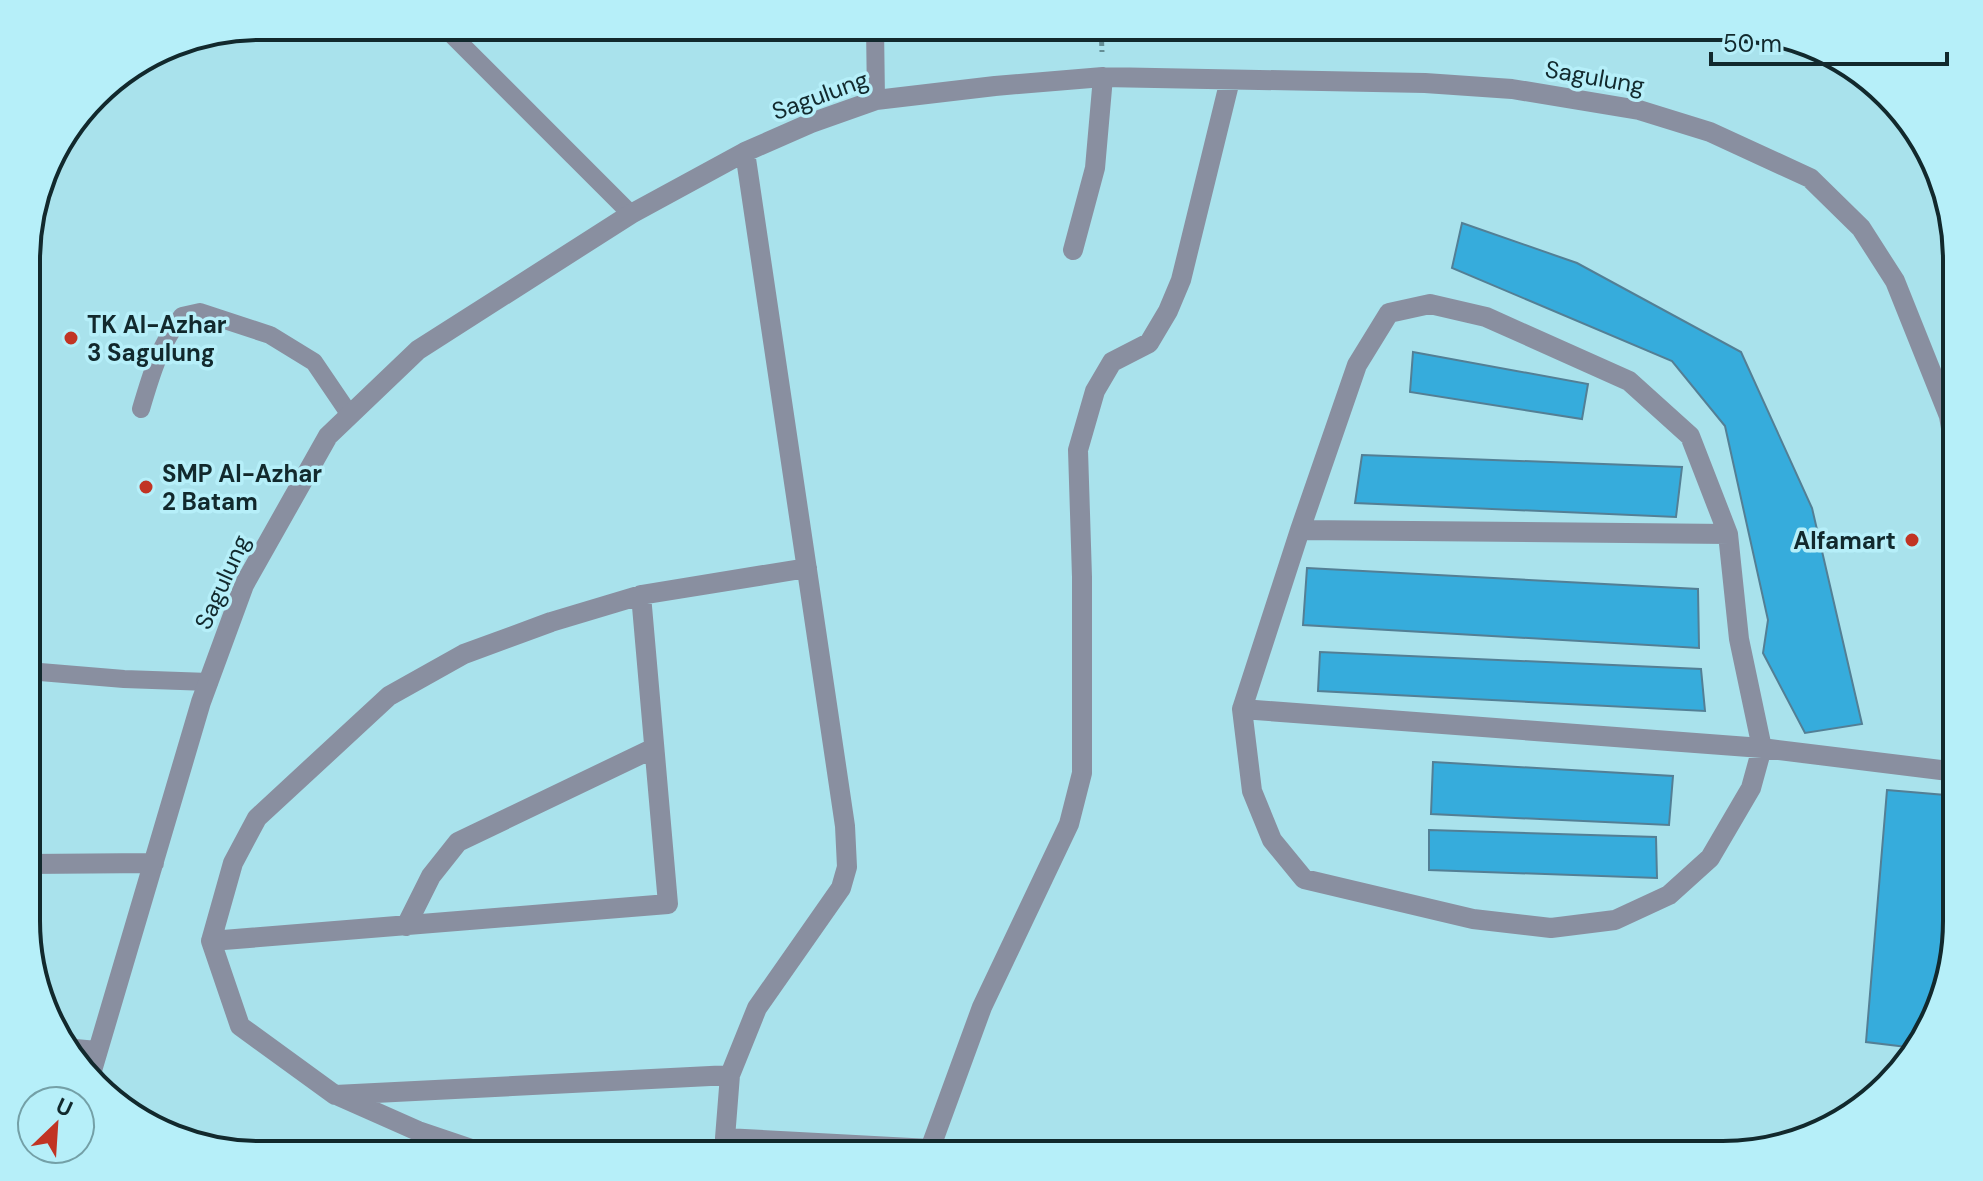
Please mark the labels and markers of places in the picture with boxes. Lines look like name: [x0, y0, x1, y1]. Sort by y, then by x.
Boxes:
place label: TK Al-Azhar 3 Sagulung: [87, 309, 227, 368]
marker: TK Al-Azhar 3 Sagulung: [62, 329, 80, 347]
place label: SMP Al-Azhar 2 Batam: [162, 458, 322, 517]
marker: SMP Al-Azhar 2 Batam: [137, 478, 155, 496]
place label: Alfamart: [1793, 525, 1896, 556]
marker: Alfamart: [1903, 531, 1921, 549]

